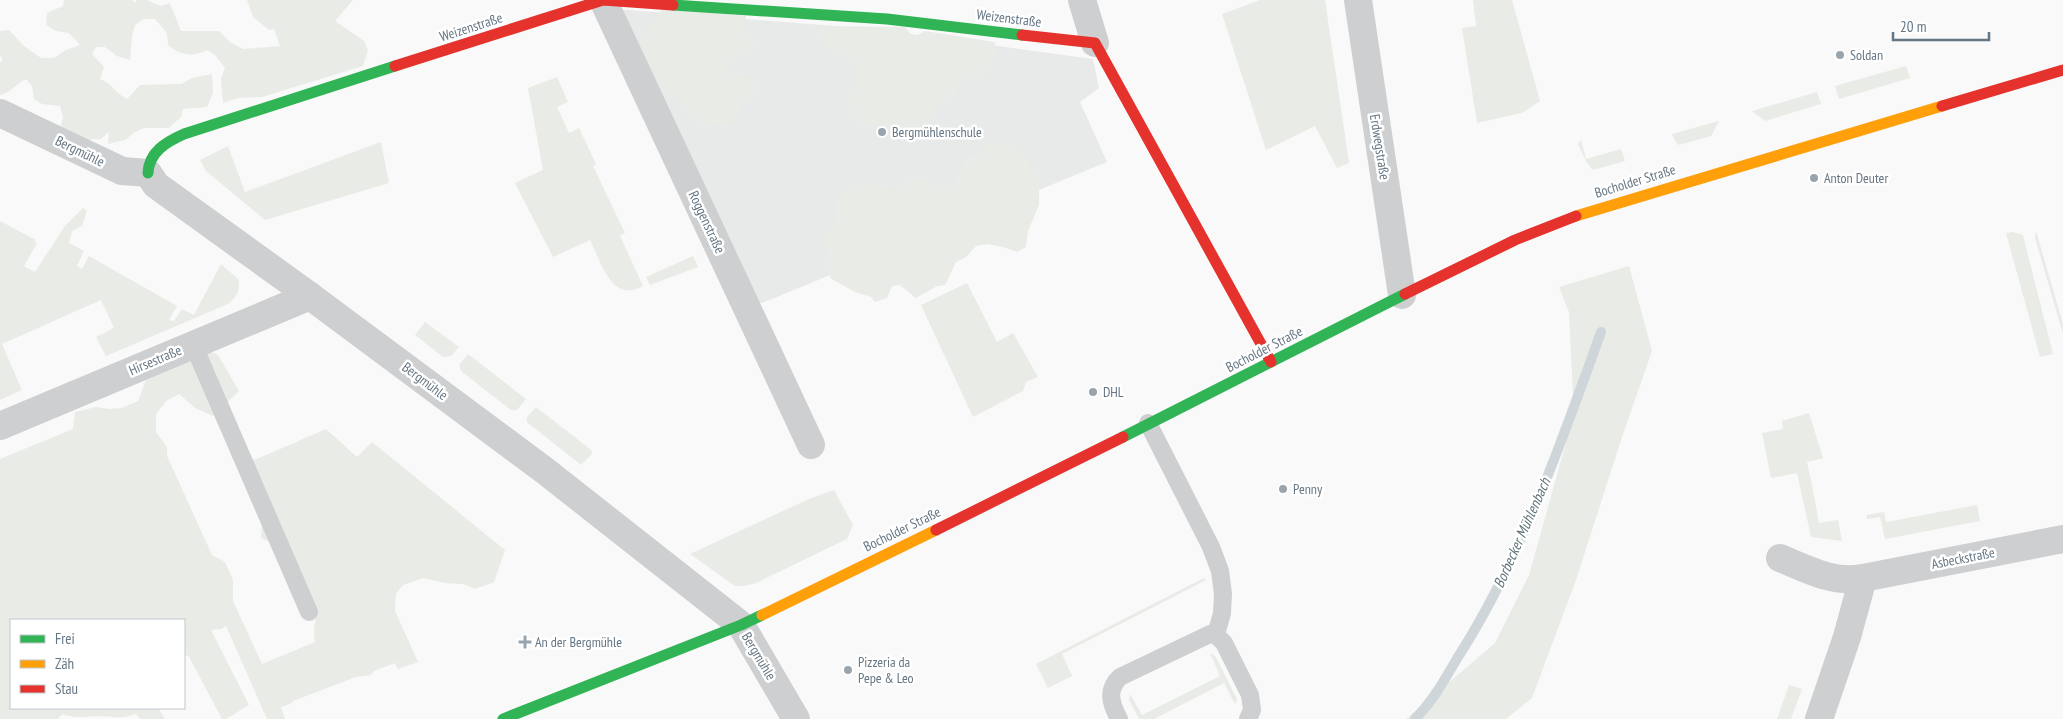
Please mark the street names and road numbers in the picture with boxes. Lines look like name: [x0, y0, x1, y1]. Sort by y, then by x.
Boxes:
street label: Weizenstraße: [976, 5, 1043, 31]
street label: Weizenstraße: [437, 8, 505, 46]
street label: Erdwegstraße: [1366, 113, 1394, 181]
street label: Bergmühle: [52, 131, 108, 171]
street label: Bocholder Straße: [1592, 160, 1678, 202]
street label: Roggenstraße: [685, 188, 729, 256]
street label: Bocholder Straße: [1223, 322, 1306, 376]
street label: Hirsestraße: [126, 341, 184, 379]
street label: Bergmühle: [399, 358, 452, 404]
street label: Bocholder Straße: [860, 502, 944, 555]
street label: Asbeckstraße: [1930, 543, 1996, 573]
street label: Bergmühle: [738, 629, 780, 683]

